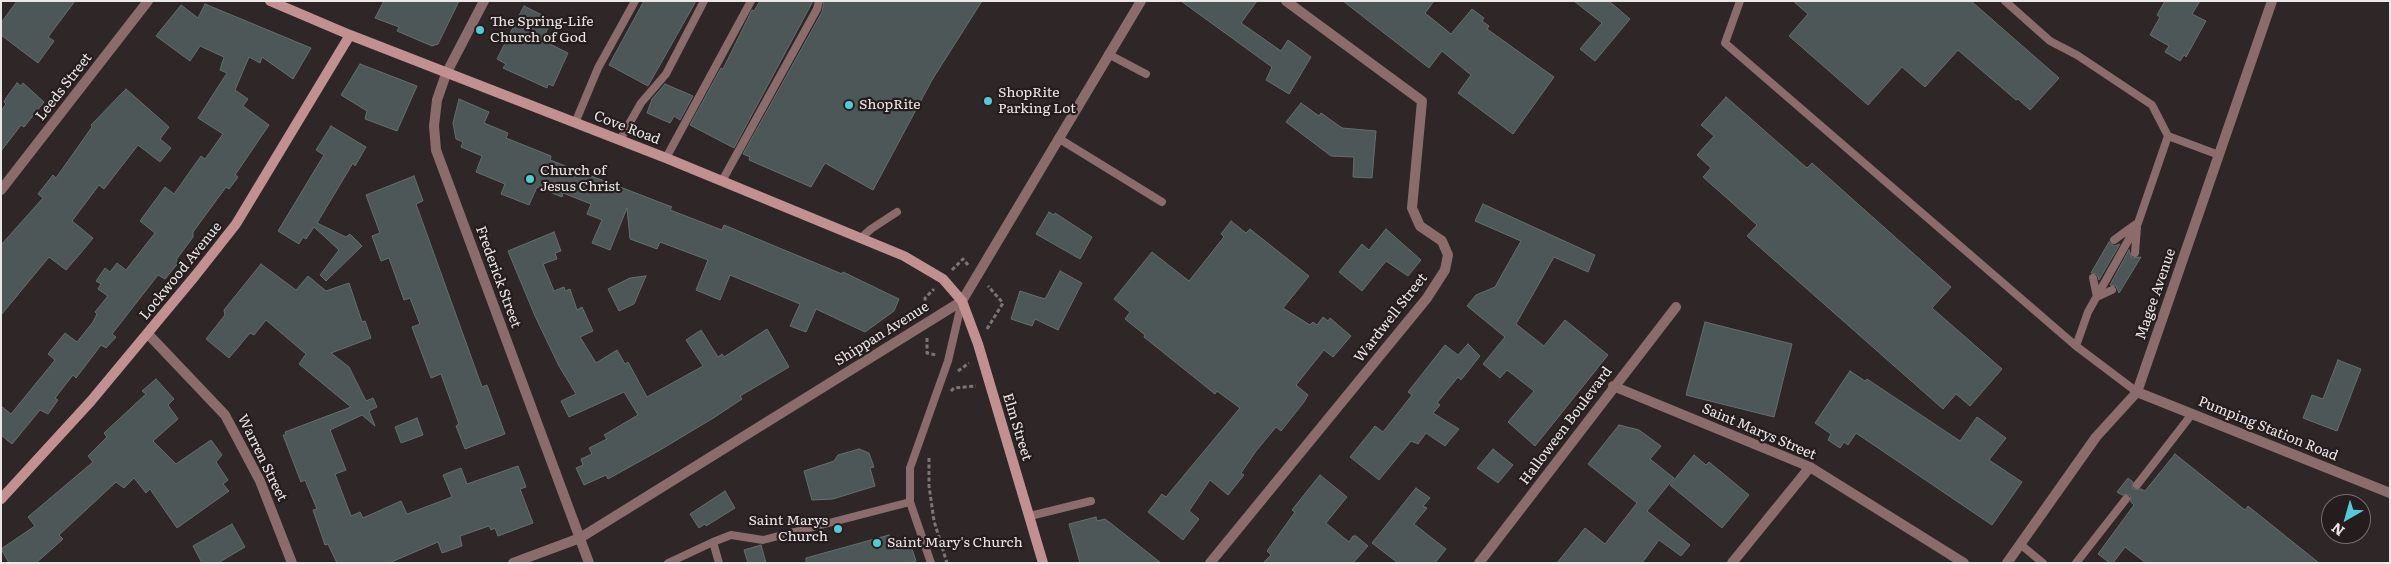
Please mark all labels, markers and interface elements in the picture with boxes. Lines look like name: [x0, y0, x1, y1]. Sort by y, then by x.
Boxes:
place label: The Spring-Life Church of God: [490, 14, 594, 46]
marker: The Spring-Life Church of God: [474, 24, 486, 36]
street label: Leeds Street: [32, 50, 96, 124]
place label: ShopRite Parking Lot: [998, 85, 1076, 118]
marker: ShopRite Parking Lot: [982, 95, 994, 107]
place label: ShopRite: [859, 97, 921, 113]
marker: ShopRite: [843, 99, 855, 111]
street label: Cove Road: [591, 108, 663, 148]
place label: Church of Jesus Christ: [540, 163, 620, 196]
marker: Church of Jesus Christ: [524, 173, 536, 185]
street label: Lockwood Avenue: [136, 219, 226, 323]
street label: Frederick Street: [472, 224, 524, 330]
street label: Magee Avenue: [2133, 246, 2179, 342]
street label: Wardwell Street: [1351, 270, 1431, 366]
street label: Shippan Avenue: [832, 298, 932, 370]
street label: Halloween Boulevard: [1516, 364, 1616, 488]
street label: Elm Street: [999, 391, 1035, 463]
street label: Pumping Station Road: [2196, 393, 2340, 465]
street label: Saint Marys Street: [1699, 400, 1819, 464]
street label: Warren Street: [234, 412, 290, 504]
north arrow: [2321, 494, 2371, 544]
place label: Saint Marys Church: [748, 513, 828, 546]
text: N: [2327, 519, 2348, 542]
marker: Saint Marys Church: [832, 523, 844, 535]
place label: Saint Mary's Church: [887, 535, 1023, 551]
marker: Saint Mary's Church: [871, 537, 883, 549]

